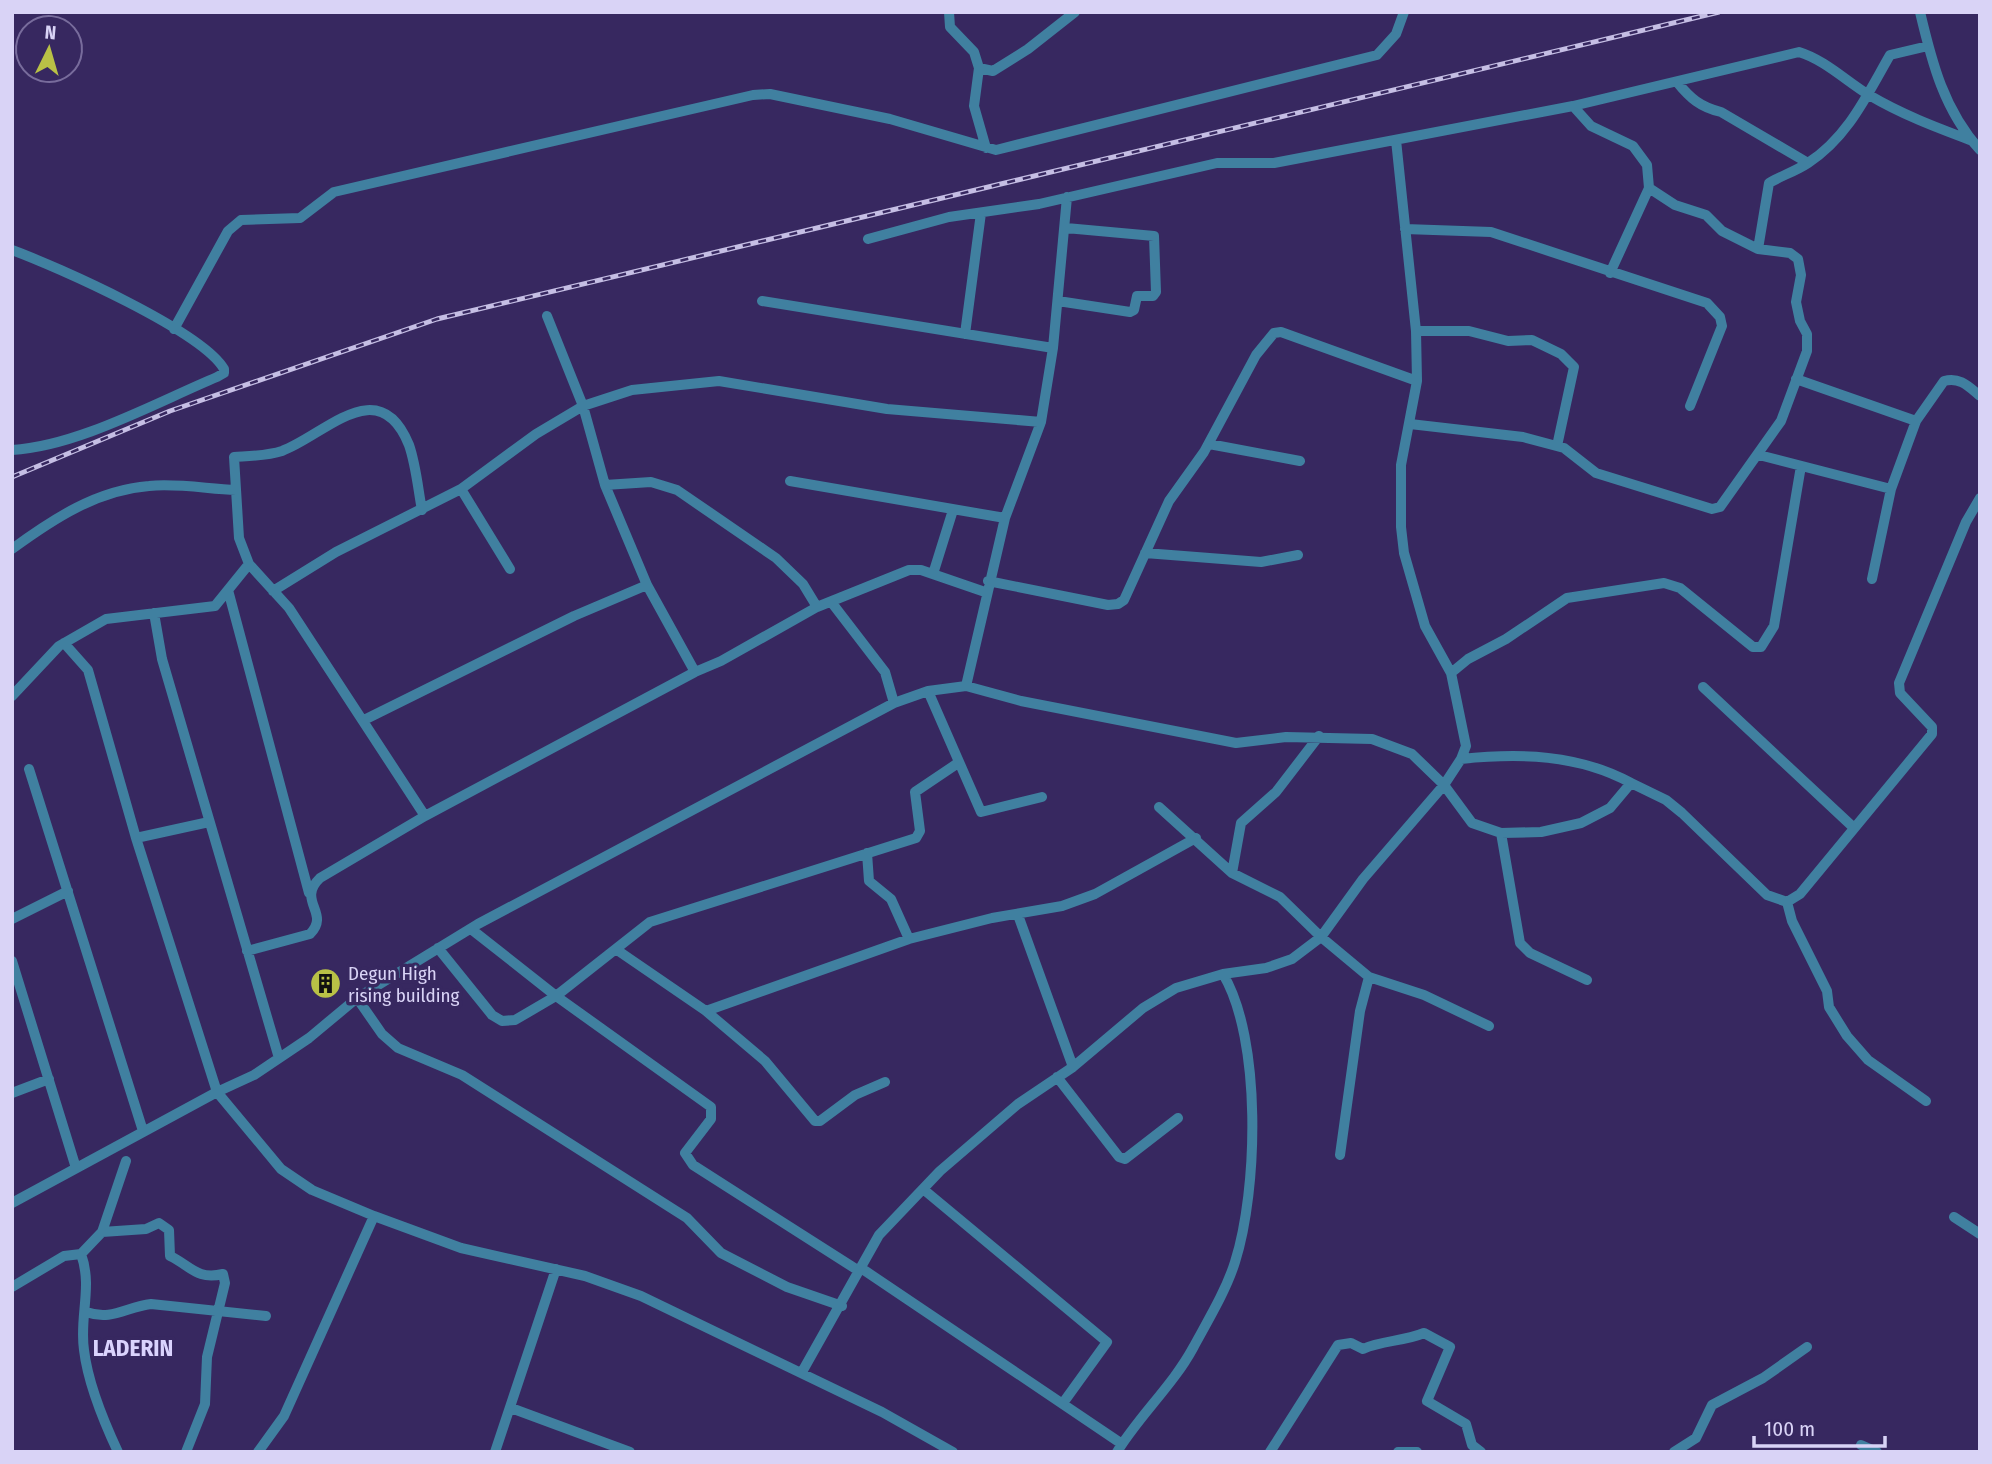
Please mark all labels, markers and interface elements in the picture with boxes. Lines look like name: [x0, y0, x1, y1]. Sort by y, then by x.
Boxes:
north arrow: [14, 14, 84, 84]
text: N: [44, 21, 57, 45]
place label: Degun High rising building: [348, 962, 459, 1007]
building icon: Degun High rising building: [308, 967, 342, 1001]
district label: LADERIN: [93, 1334, 173, 1362]
scale bar: [1754, 1404, 1885, 1448]
text: 100 m: [1764, 1416, 1815, 1442]

